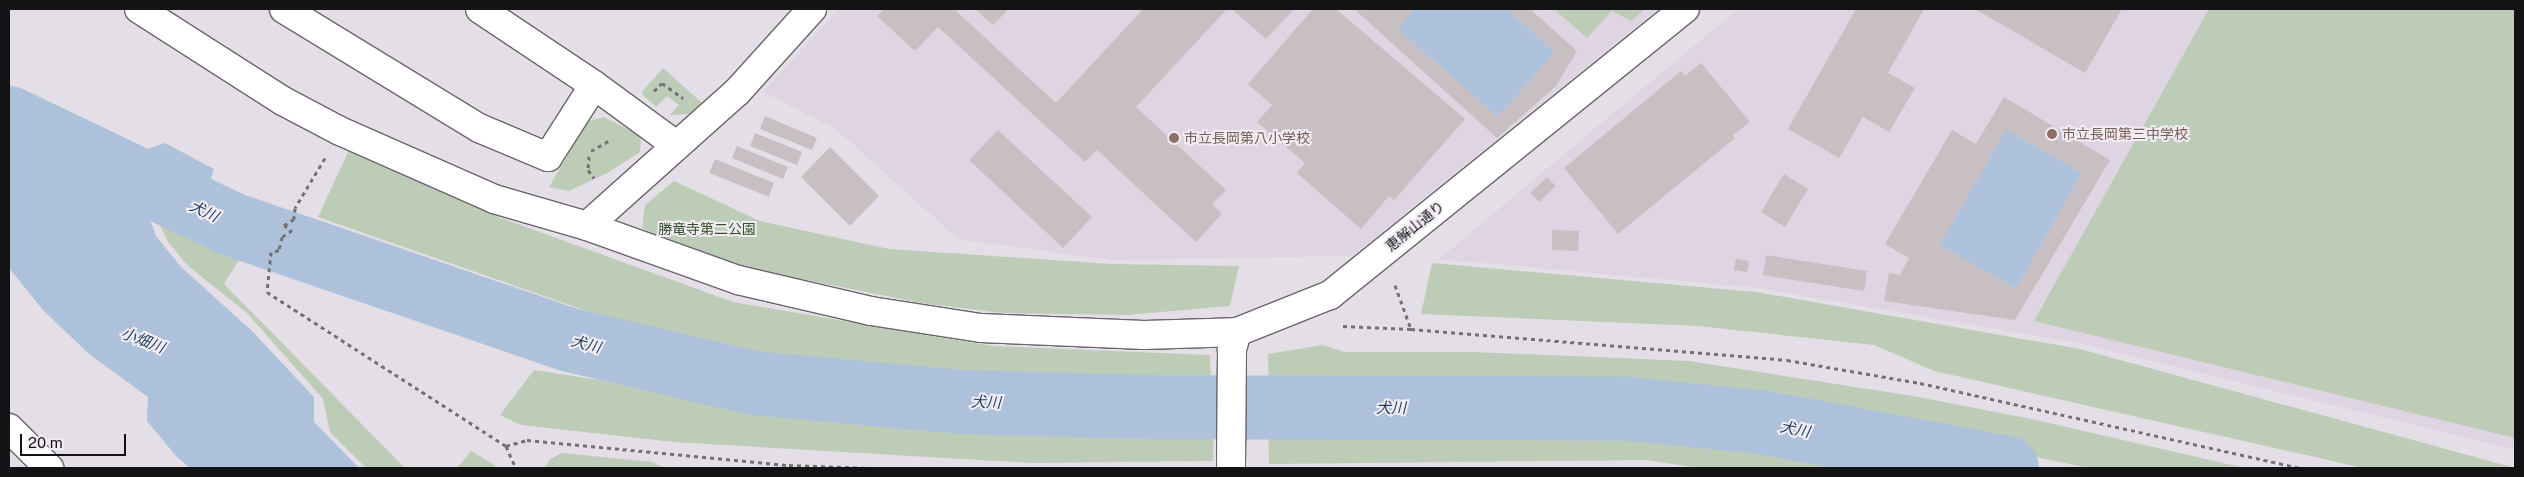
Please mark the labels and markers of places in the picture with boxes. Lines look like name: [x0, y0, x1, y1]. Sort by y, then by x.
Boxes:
place label: 市立長岡第三中学校: [2062, 126, 2188, 142]
marker: 市立長岡第三中学校: [2046, 128, 2058, 140]
place label: 市立長岡第八小学校: [1184, 130, 1310, 146]
marker: 市立長岡第八小学校: [1168, 132, 1180, 144]

